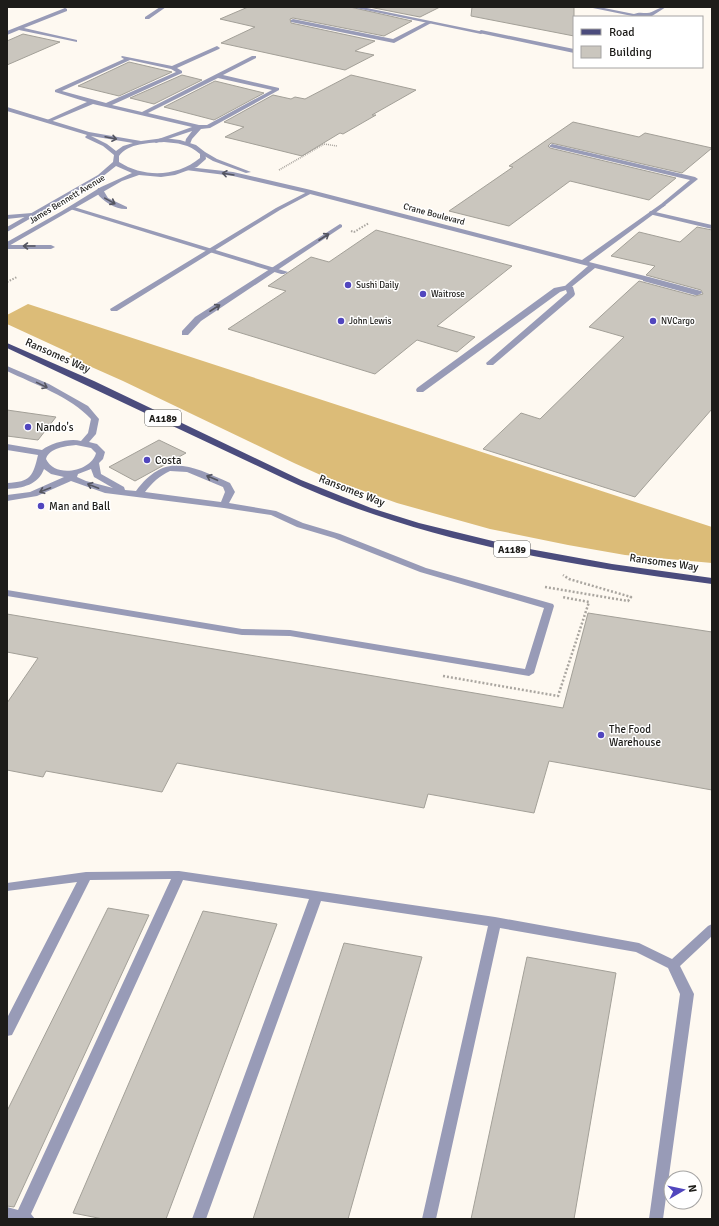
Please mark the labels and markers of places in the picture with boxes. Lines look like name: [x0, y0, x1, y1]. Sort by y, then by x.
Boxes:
marker: Sushi Daily: [343, 280, 353, 290]
place label: Sushi Daily: [356, 280, 399, 291]
marker: Waitrose: [418, 289, 428, 299]
place label: Waitrose: [431, 289, 465, 300]
marker: John Lewis: [336, 316, 346, 326]
place label: John Lewis: [349, 316, 391, 327]
marker: NVCargo: [648, 316, 658, 326]
place label: NVCargo: [661, 316, 695, 327]
place label: Nando's: [36, 421, 74, 434]
marker: Nando's: [23, 422, 33, 432]
place label: Costa: [155, 454, 182, 467]
marker: Costa: [142, 455, 152, 465]
place label: Man and Ball: [49, 500, 110, 513]
marker: Man and Ball: [36, 501, 46, 511]
place label: The Food Warehouse: [609, 723, 661, 749]
marker: The Food Warehouse: [596, 730, 606, 740]

